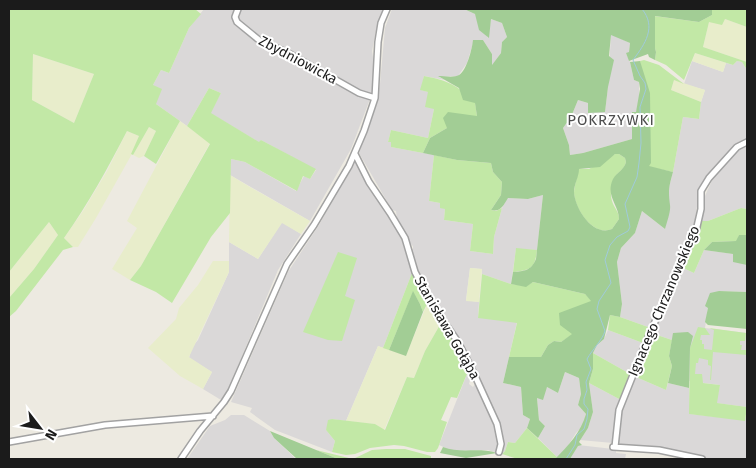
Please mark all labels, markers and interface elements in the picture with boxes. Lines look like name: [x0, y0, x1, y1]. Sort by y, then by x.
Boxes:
street label: Zbydniowicka: [256, 32, 340, 88]
district label: POKRZYWKI: [567, 111, 655, 129]
street label: Ignacego Chrzanowskiego: [625, 223, 703, 379]
street label: Stanisława Gołąba: [411, 273, 483, 383]
north arrow: [15, 403, 65, 453]
text: N: [41, 426, 60, 443]

